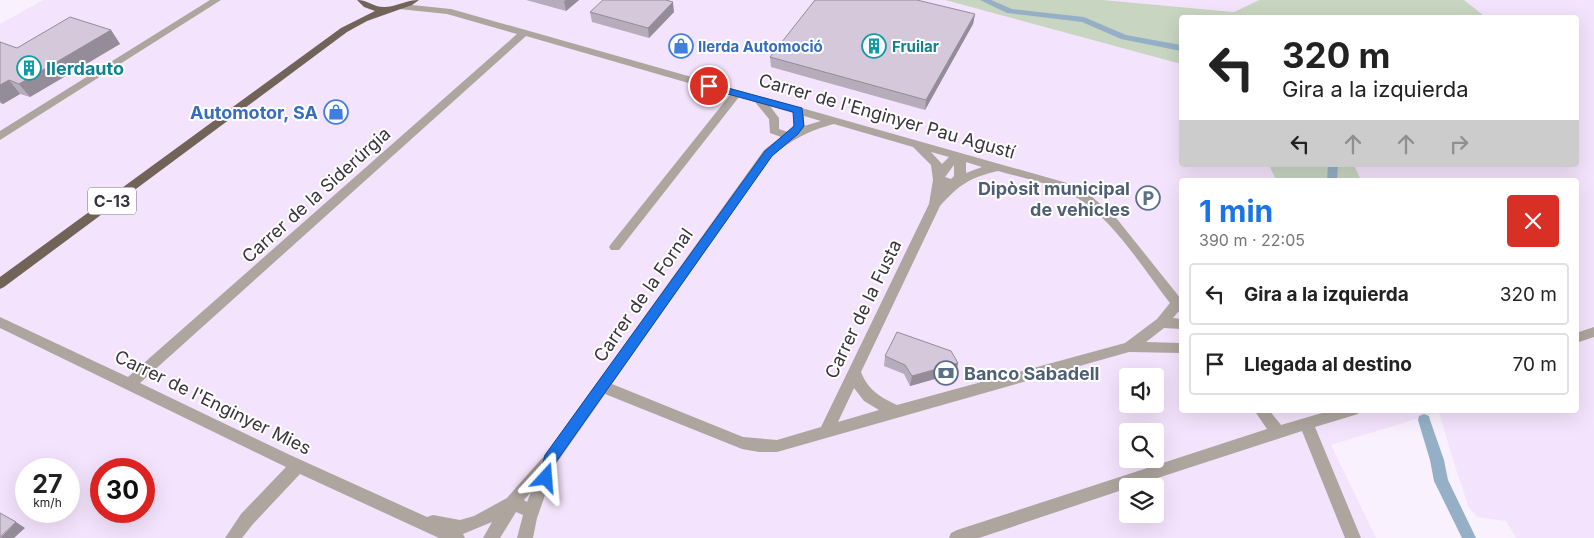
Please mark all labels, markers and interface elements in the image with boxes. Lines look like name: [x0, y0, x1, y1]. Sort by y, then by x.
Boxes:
shop icon: Ilerda Automoció: [668, 33, 694, 59]
building icon: Fruilar: [861, 33, 887, 59]
text: 320 m: [1282, 34, 1390, 76]
icon: left: [1199, 35, 1264, 100]
place label: Ilerda Automoció: [698, 37, 823, 56]
place label: Fruilar: [892, 37, 939, 56]
building icon: Ilerdauto: [16, 55, 42, 81]
place label: Ilerdauto: [46, 58, 124, 79]
pin: [688, 65, 730, 107]
street label: Carrer de l'Enginyer Pau Agustí: [756, 69, 1018, 163]
icon: arrive: [695, 72, 723, 100]
text: Gira a la izquierda: [1282, 76, 1469, 102]
shop icon: Automotor, SA: [323, 99, 349, 125]
place label: Automotor, SA: [190, 102, 318, 123]
street label: Carrer de la Siderúrgia: [238, 123, 394, 267]
icon: left: [1286, 130, 1314, 158]
icon: ahead: [1339, 130, 1367, 158]
icon: ahead: [1392, 130, 1420, 158]
icon: right: [1445, 130, 1473, 158]
place label: Dipòsit municipal de vehicles: [978, 178, 1130, 220]
parking icon: Dipòsit municipal de vehicles: [1135, 185, 1161, 211]
road number: C-13: [88, 188, 136, 215]
text: 1 min: [1199, 193, 1273, 229]
button: close: [1507, 195, 1559, 247]
street label: Carrer de la Fornal: [589, 224, 697, 366]
text: 390 m · 22:05: [1199, 230, 1305, 250]
street label: Carrer de la Fusta: [820, 236, 906, 382]
icon: left: [1201, 280, 1229, 308]
text: Gira a la izquierda: [1244, 283, 1409, 306]
text: 320 m: [1500, 283, 1557, 306]
street label: Carrer de l'Enginyer Mies: [112, 345, 314, 459]
icon: arrive: [1201, 350, 1229, 378]
text: Llegada al destino: [1244, 353, 1412, 376]
text: 70 m: [1513, 353, 1557, 376]
bank icon: Banco Sabadell: [933, 360, 959, 386]
place label: Banco Sabadell: [964, 363, 1100, 384]
map controls: [1119, 368, 1164, 523]
button: sound: [1119, 368, 1164, 413]
button: search: [1119, 423, 1164, 468]
position arrow: [519, 451, 571, 503]
speed limit sign: 30: [90, 458, 155, 523]
text: 27: [32, 469, 63, 499]
button: layers: [1119, 478, 1164, 523]
text: km/h: [33, 495, 62, 510]

